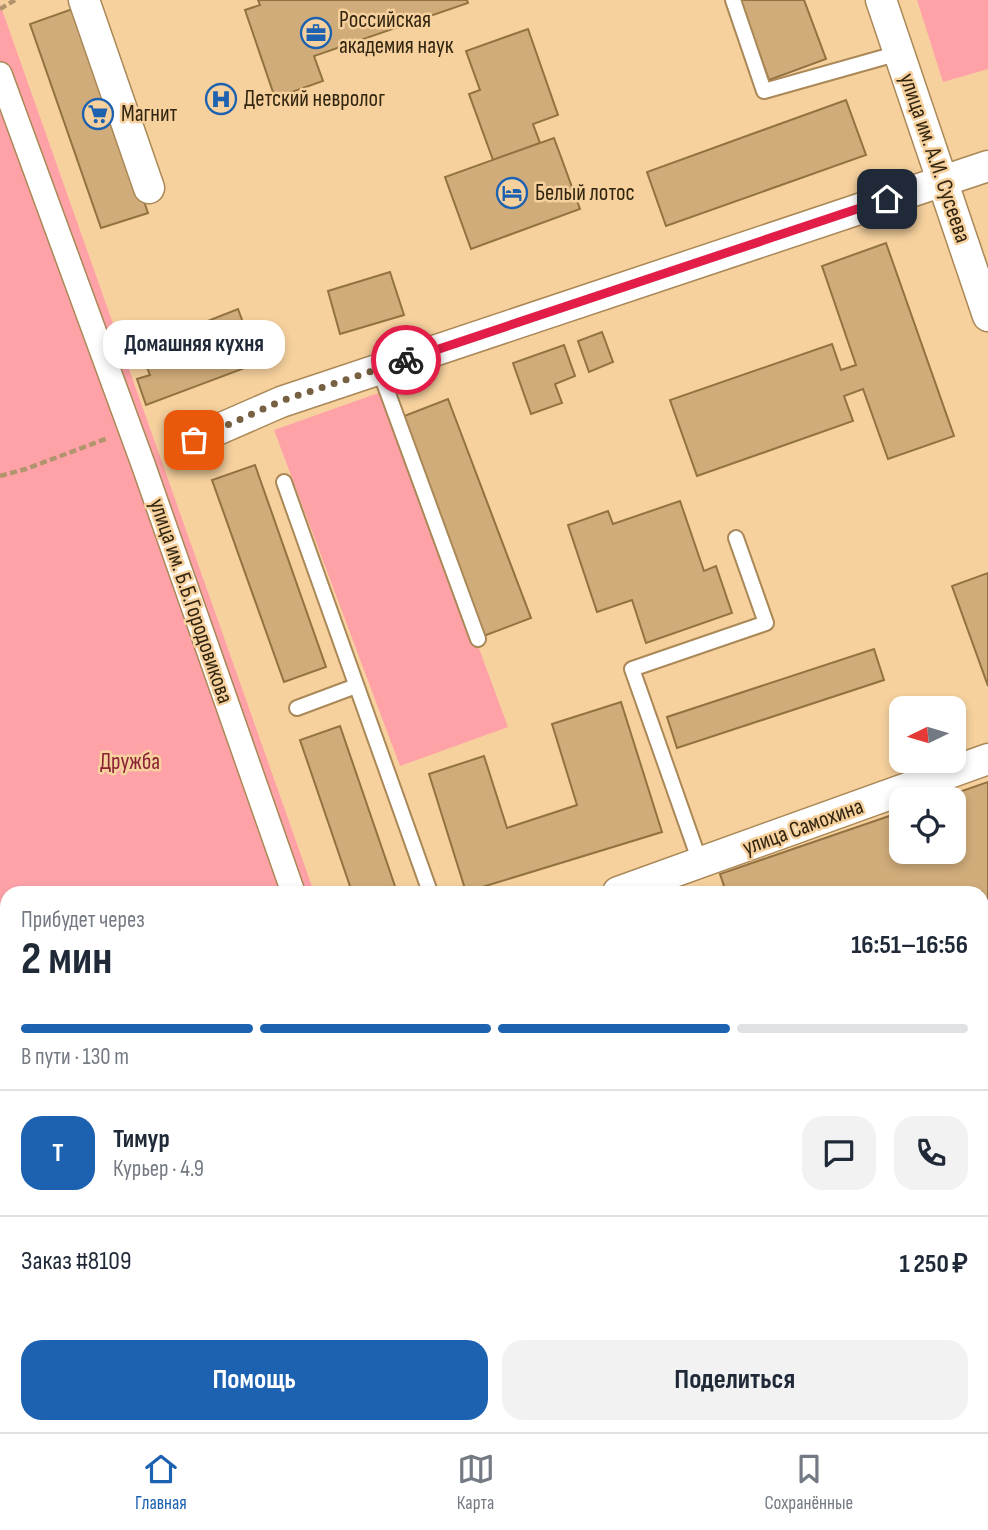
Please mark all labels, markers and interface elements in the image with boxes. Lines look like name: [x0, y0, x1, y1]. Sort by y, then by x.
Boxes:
place label: Российская академия наук: [339, 6, 454, 60]
office icon: Российская академия наук: [299, 16, 333, 50]
street label: улица им. А.И. Сусеева: [893, 70, 977, 246]
hospital icon: Детский невролог: [204, 82, 238, 116]
place label: Детский невролог: [244, 85, 385, 113]
supermarket icon: Магнит: [81, 97, 115, 131]
place label: Магнит: [121, 100, 178, 128]
pin: [857, 169, 917, 229]
hotel icon: Белый лотос: [495, 176, 529, 210]
place label: Белый лотос: [535, 179, 635, 207]
icon: home: [868, 180, 906, 218]
callout: Домашняя кухня: [103, 321, 285, 370]
courier: [371, 325, 441, 395]
text: Домашняя кухня: [124, 330, 264, 358]
icon: bike: [387, 341, 425, 379]
pin: [164, 410, 224, 470]
icon: bag: [175, 421, 213, 459]
street label: улица им. Б.Б.Городовикова: [143, 495, 239, 707]
north arrow: [889, 696, 966, 774]
map controls: [889, 696, 966, 864]
park label: Дружба: [100, 748, 160, 776]
button: locate: [889, 787, 966, 864]
street label: улица Самохина: [739, 792, 867, 862]
text: Прибудет через: [21, 906, 145, 934]
text: 16:51–16:56: [851, 930, 968, 961]
text: 2 мин: [21, 932, 112, 987]
text: В пути · 130 m: [21, 1043, 129, 1071]
button: chat: [802, 1116, 876, 1190]
button: phone: [894, 1116, 968, 1190]
text: Тимур: [113, 1124, 170, 1155]
text: Т: [52, 1138, 64, 1169]
text: Курьер · 4.9: [113, 1155, 204, 1183]
text: Заказ #8109: [21, 1246, 131, 1277]
text: 1 250 ₽: [899, 1249, 968, 1280]
button: Помощь: [21, 1340, 488, 1420]
button: Поделиться: [502, 1340, 968, 1420]
tab: Главная: [135, 1450, 187, 1515]
tab: Карта: [457, 1450, 495, 1515]
tab: Сохранённые: [764, 1450, 853, 1515]

